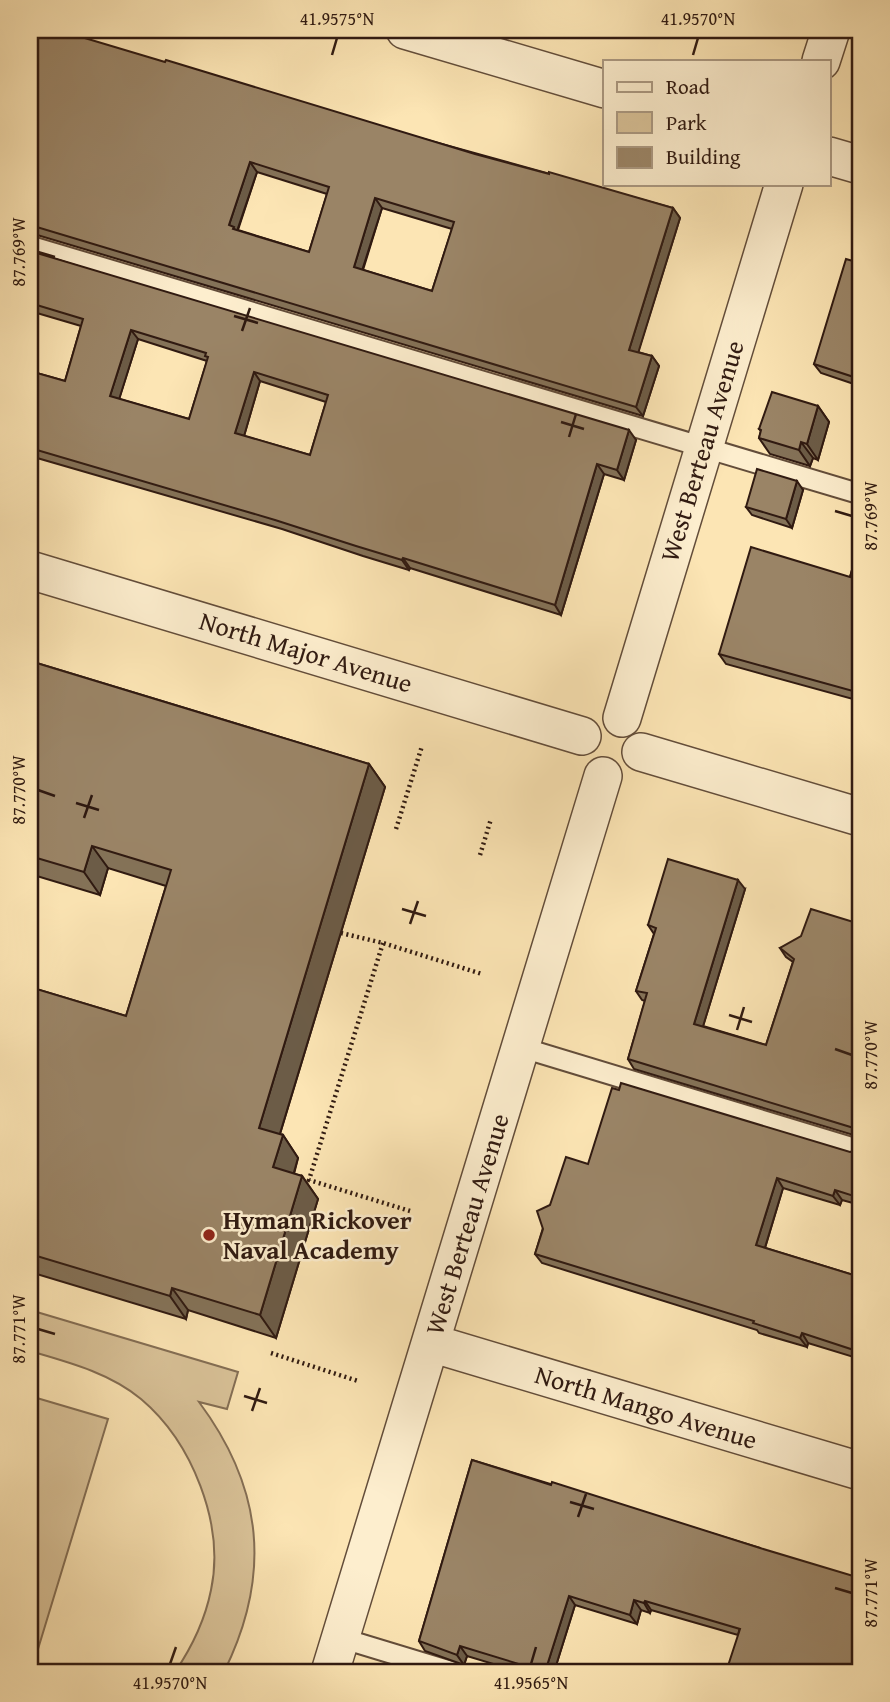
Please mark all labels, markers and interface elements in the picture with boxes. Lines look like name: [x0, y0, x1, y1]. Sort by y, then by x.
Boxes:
text: 41.9575°N: [300, 5, 375, 32]
text: 41.9570°N: [661, 5, 736, 32]
legend: [603, 60, 830, 186]
text: Road: [666, 71, 711, 102]
text: Park: [666, 107, 707, 138]
text: Building: [666, 141, 741, 172]
text: 87.769°W: [5, 217, 32, 287]
street label: West Berteau Avenue: [649, 335, 754, 566]
text: 87.769°W: [857, 481, 884, 551]
street label: North Major Avenue: [195, 601, 417, 702]
text: 87.770°W: [5, 755, 32, 825]
text: 87.770°W: [857, 1020, 884, 1090]
street label: West Berteau Avenue: [414, 1108, 519, 1339]
place label: Hyman Rickover Naval Academy: [223, 1200, 412, 1269]
marker: Hyman Rickover Naval Academy: [201, 1227, 217, 1243]
text: 87.771°W: [5, 1294, 32, 1364]
street label: North Mango Avenue: [530, 1354, 762, 1459]
text: 87.771°W: [857, 1558, 884, 1628]
text: 41.9570°N: [133, 1669, 208, 1696]
text: 41.9565°N: [494, 1669, 569, 1696]

